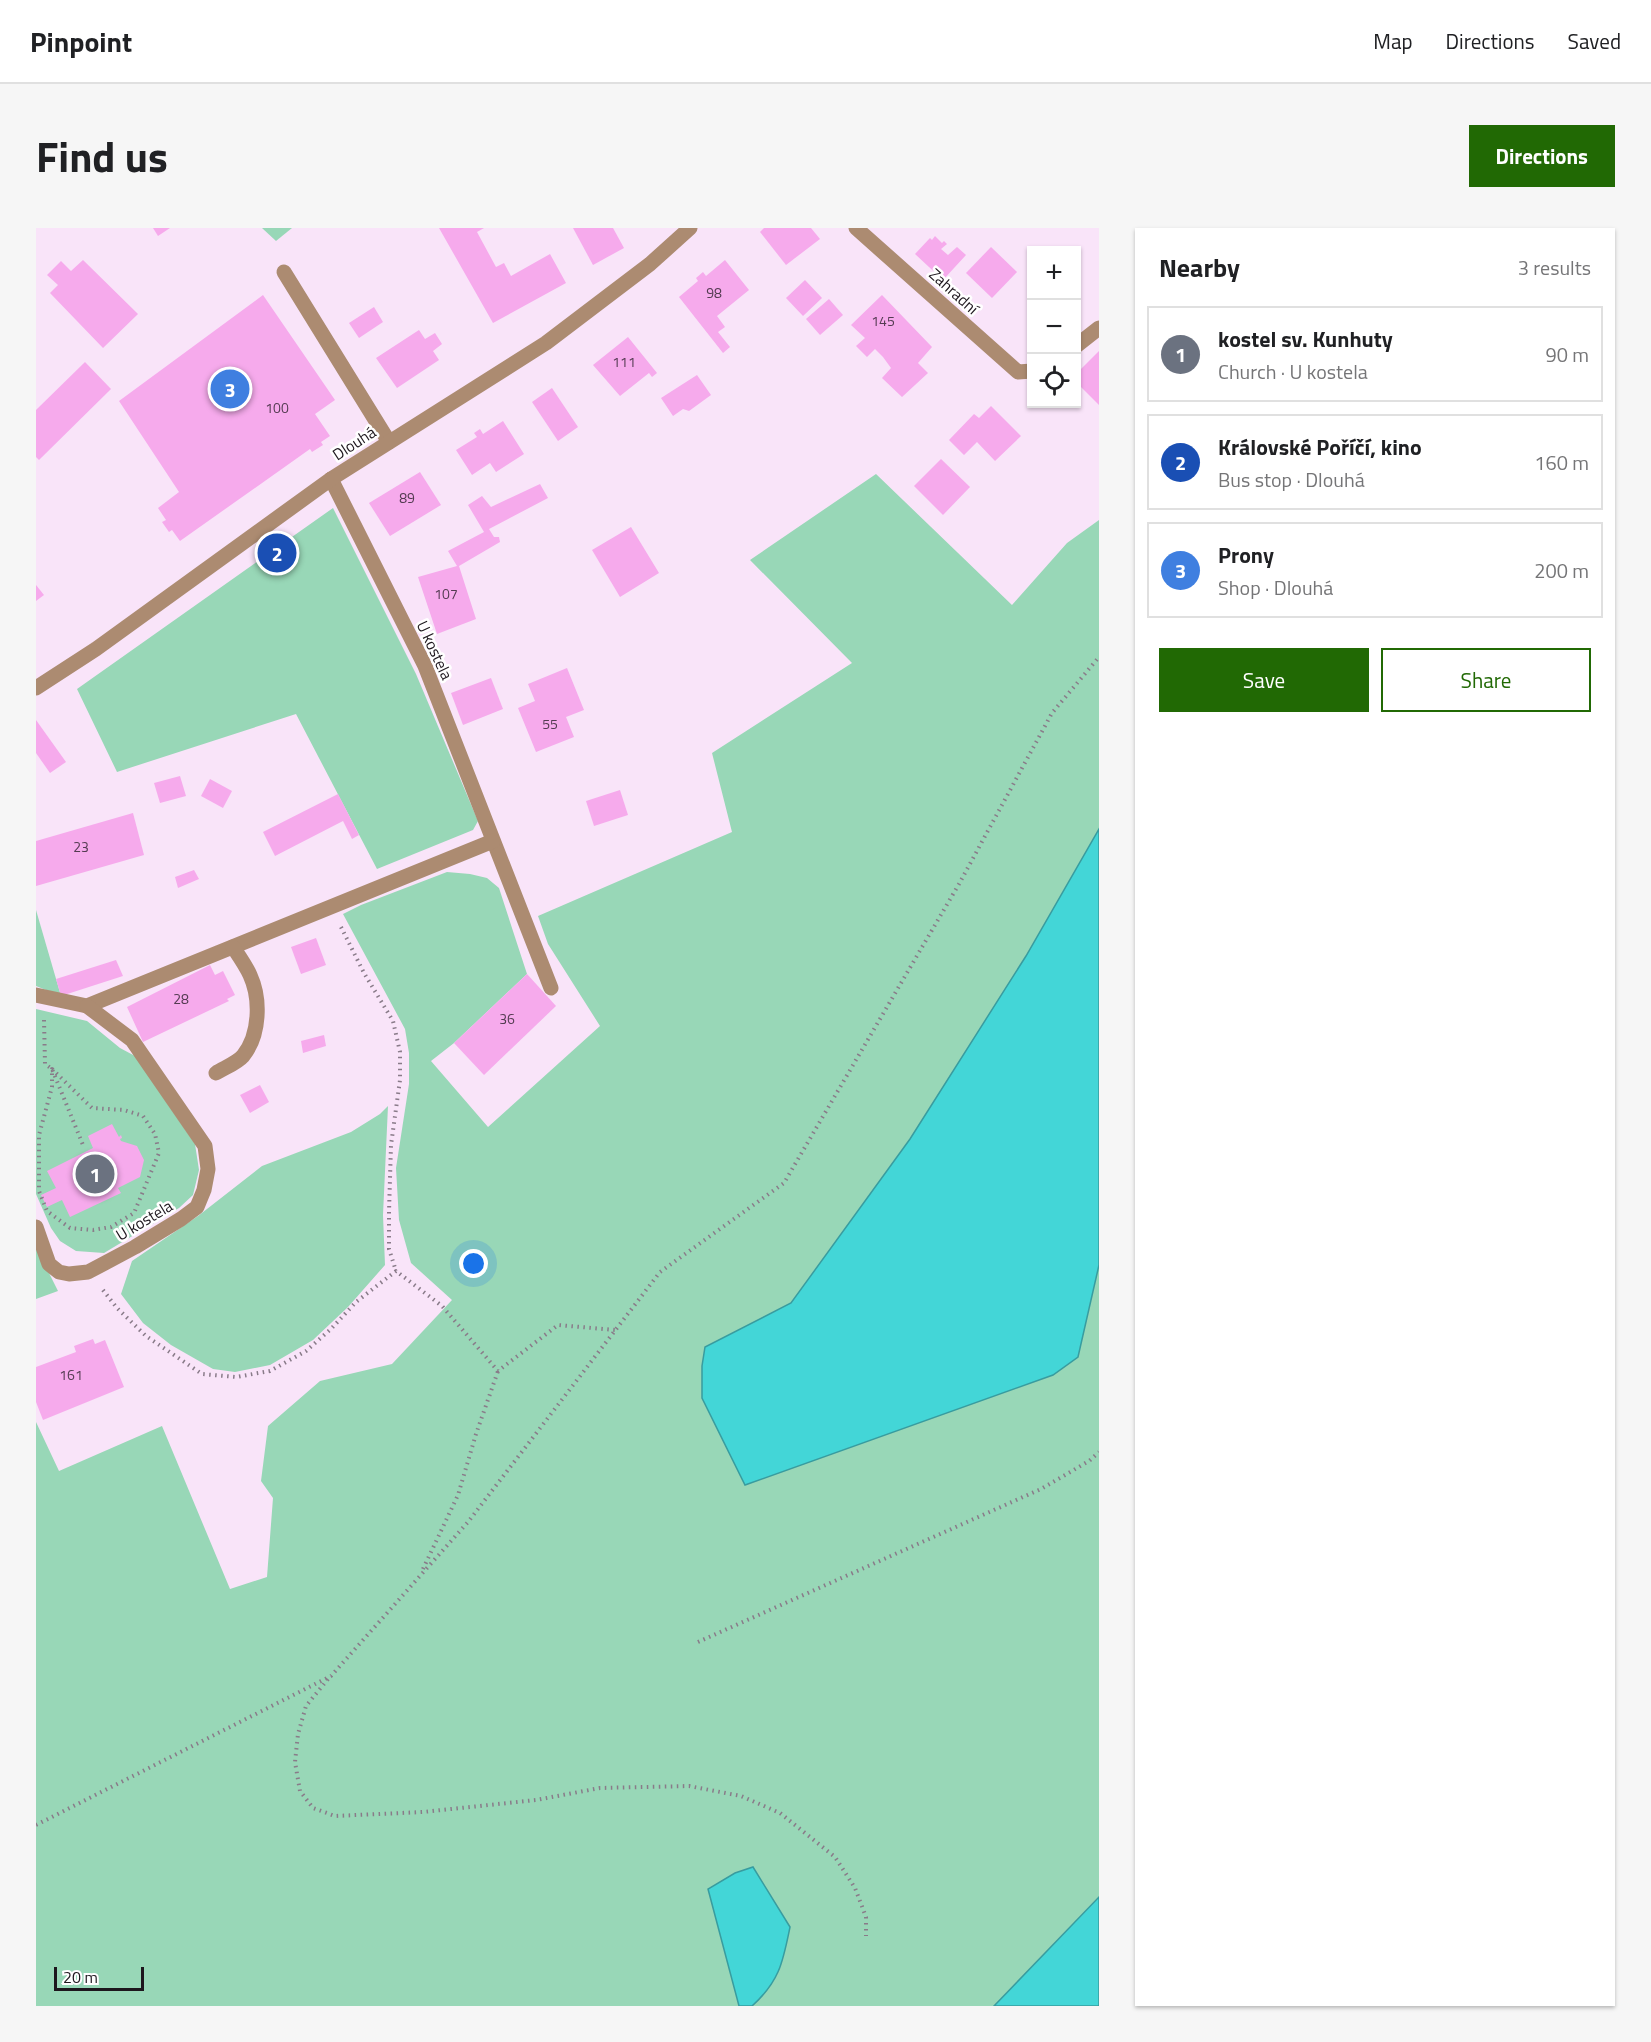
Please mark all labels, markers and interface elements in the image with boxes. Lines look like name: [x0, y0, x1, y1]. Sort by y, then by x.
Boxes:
text: Pinpoint: [30, 20, 132, 63]
text: Map: [1373, 25, 1413, 57]
text: Directions: [1446, 25, 1535, 57]
text: Saved: [1568, 25, 1621, 57]
text: Find us: [36, 124, 168, 188]
button: Directions: [1469, 125, 1615, 187]
map controls: [1027, 246, 1081, 408]
button: +: [1027, 246, 1081, 300]
text: Nearby: [1159, 248, 1240, 287]
text: 3 results: [1518, 252, 1591, 283]
street label: Zahradní: [924, 262, 985, 321]
house number: 98: [706, 282, 722, 303]
button: −: [1027, 300, 1081, 354]
house number: 145: [871, 310, 895, 331]
text: kostel sv. Kunhuty: [1218, 322, 1393, 356]
text: 1: [1175, 339, 1186, 370]
text: 90 m: [1545, 339, 1589, 370]
house number: 111: [612, 351, 636, 372]
button: locate: [1027, 354, 1081, 408]
text: Church · U kostela: [1218, 356, 1368, 387]
pin: 3: [210, 366, 250, 412]
house number: 100: [265, 397, 289, 418]
street label: Dlouhá: [328, 420, 380, 466]
text: Královské Poříčí, kino: [1218, 430, 1422, 464]
text: 2: [1175, 447, 1186, 478]
text: 160 m: [1534, 447, 1589, 478]
text: Bus stop · Dlouhá: [1218, 464, 1365, 495]
house number: 89: [399, 487, 415, 508]
pin: 2: [258, 530, 296, 576]
text: Prony: [1218, 538, 1274, 572]
text: 3: [1175, 555, 1186, 586]
text: 200 m: [1534, 555, 1589, 586]
text: Shop · Dlouhá: [1218, 572, 1333, 603]
house number: 107: [434, 583, 458, 604]
street label: U kostela: [411, 617, 459, 683]
button: Save: [1159, 648, 1369, 712]
button: Share: [1381, 648, 1591, 712]
house number: 55: [542, 713, 558, 734]
house number: 23: [73, 836, 89, 857]
house number: 28: [173, 988, 189, 1009]
house number: 36: [499, 1008, 515, 1029]
pin: 1: [76, 1152, 114, 1196]
street label: U kostela: [111, 1194, 177, 1246]
your location: [459, 1249, 488, 1278]
house number: 161: [59, 1364, 83, 1385]
scale bar: [54, 1964, 144, 1992]
text: 20 m: [63, 1965, 98, 1989]

